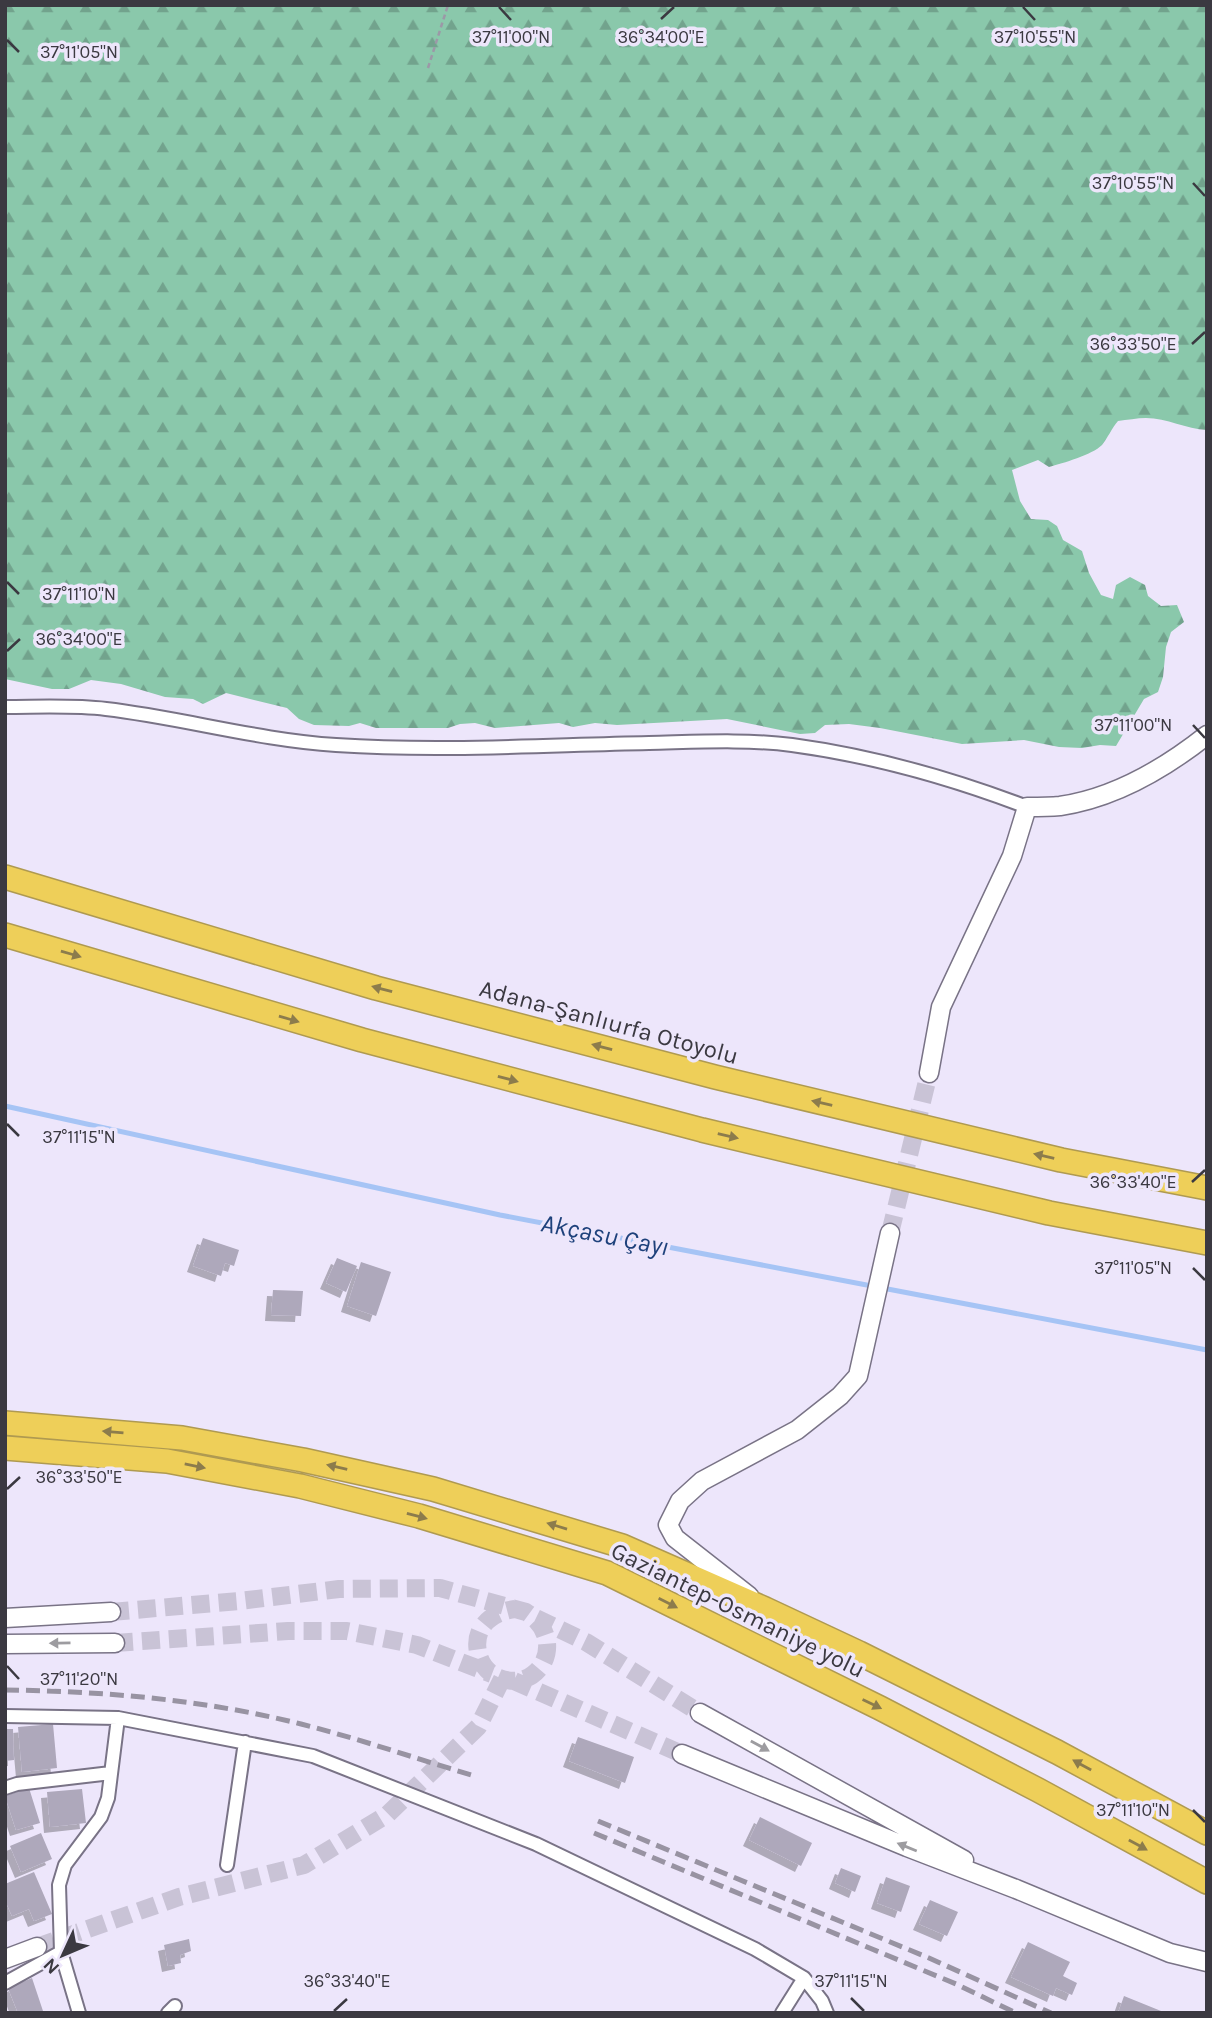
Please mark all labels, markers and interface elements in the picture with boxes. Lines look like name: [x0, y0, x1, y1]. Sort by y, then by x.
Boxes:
text: 37°11'00"N: [472, 26, 550, 48]
text: 36°34'00"E: [617, 26, 705, 48]
text: 37°10'55"N: [994, 26, 1076, 48]
text: 37°11'05"N: [40, 41, 118, 63]
text: 37°10'55"N: [1092, 172, 1174, 194]
text: 36°33'50"E: [1089, 333, 1177, 355]
text: 37°11'10"N: [42, 583, 116, 605]
text: 36°34'00"E: [35, 628, 123, 650]
text: 37°11'00"N: [1094, 714, 1172, 736]
one-way arrow: [60, 950, 81, 960]
street label: Adana-Şanlıurfa Otoyolu: [476, 974, 742, 1070]
one-way arrow: [371, 983, 393, 994]
one-way arrow: [279, 1014, 300, 1024]
one-way arrow: [591, 1042, 612, 1052]
one-way arrow: [497, 1074, 519, 1085]
one-way arrow: [811, 1097, 833, 1108]
text: 37°11'15"N: [42, 1126, 116, 1148]
one-way arrow: [717, 1131, 739, 1142]
one-way arrow: [1033, 1150, 1055, 1161]
text: 36°33'40"E: [1089, 1171, 1177, 1193]
water label: Akçasu Çayı: [538, 1207, 672, 1263]
text: 37°11'05"N: [1094, 1257, 1172, 1279]
one-way arrow: [102, 1426, 124, 1437]
one-way arrow: [184, 1461, 206, 1472]
one-way arrow: [326, 1462, 348, 1473]
text: 36°33'50"E: [35, 1466, 123, 1488]
one-way arrow: [407, 1511, 428, 1521]
one-way arrow: [546, 1521, 567, 1531]
street label: Gaziantep-Osmaniye yolu: [607, 1536, 869, 1684]
one-way arrow: [658, 1598, 678, 1609]
one-way arrow: [49, 1638, 71, 1649]
text: 37°11'20"N: [40, 1668, 118, 1690]
one-way arrow: [862, 1699, 882, 1710]
one-way arrow: [750, 1740, 770, 1752]
one-way arrow: [1072, 1760, 1092, 1772]
text: 37°11'10"N: [1096, 1799, 1170, 1821]
one-way arrow: [1129, 1839, 1148, 1851]
one-way arrow: [896, 1842, 917, 1853]
north arrow: [28, 1920, 98, 1990]
text: N: [39, 1954, 64, 1979]
text: 36°33'40"E: [303, 1970, 391, 1992]
text: 37°11'15"N: [814, 1970, 888, 1992]

